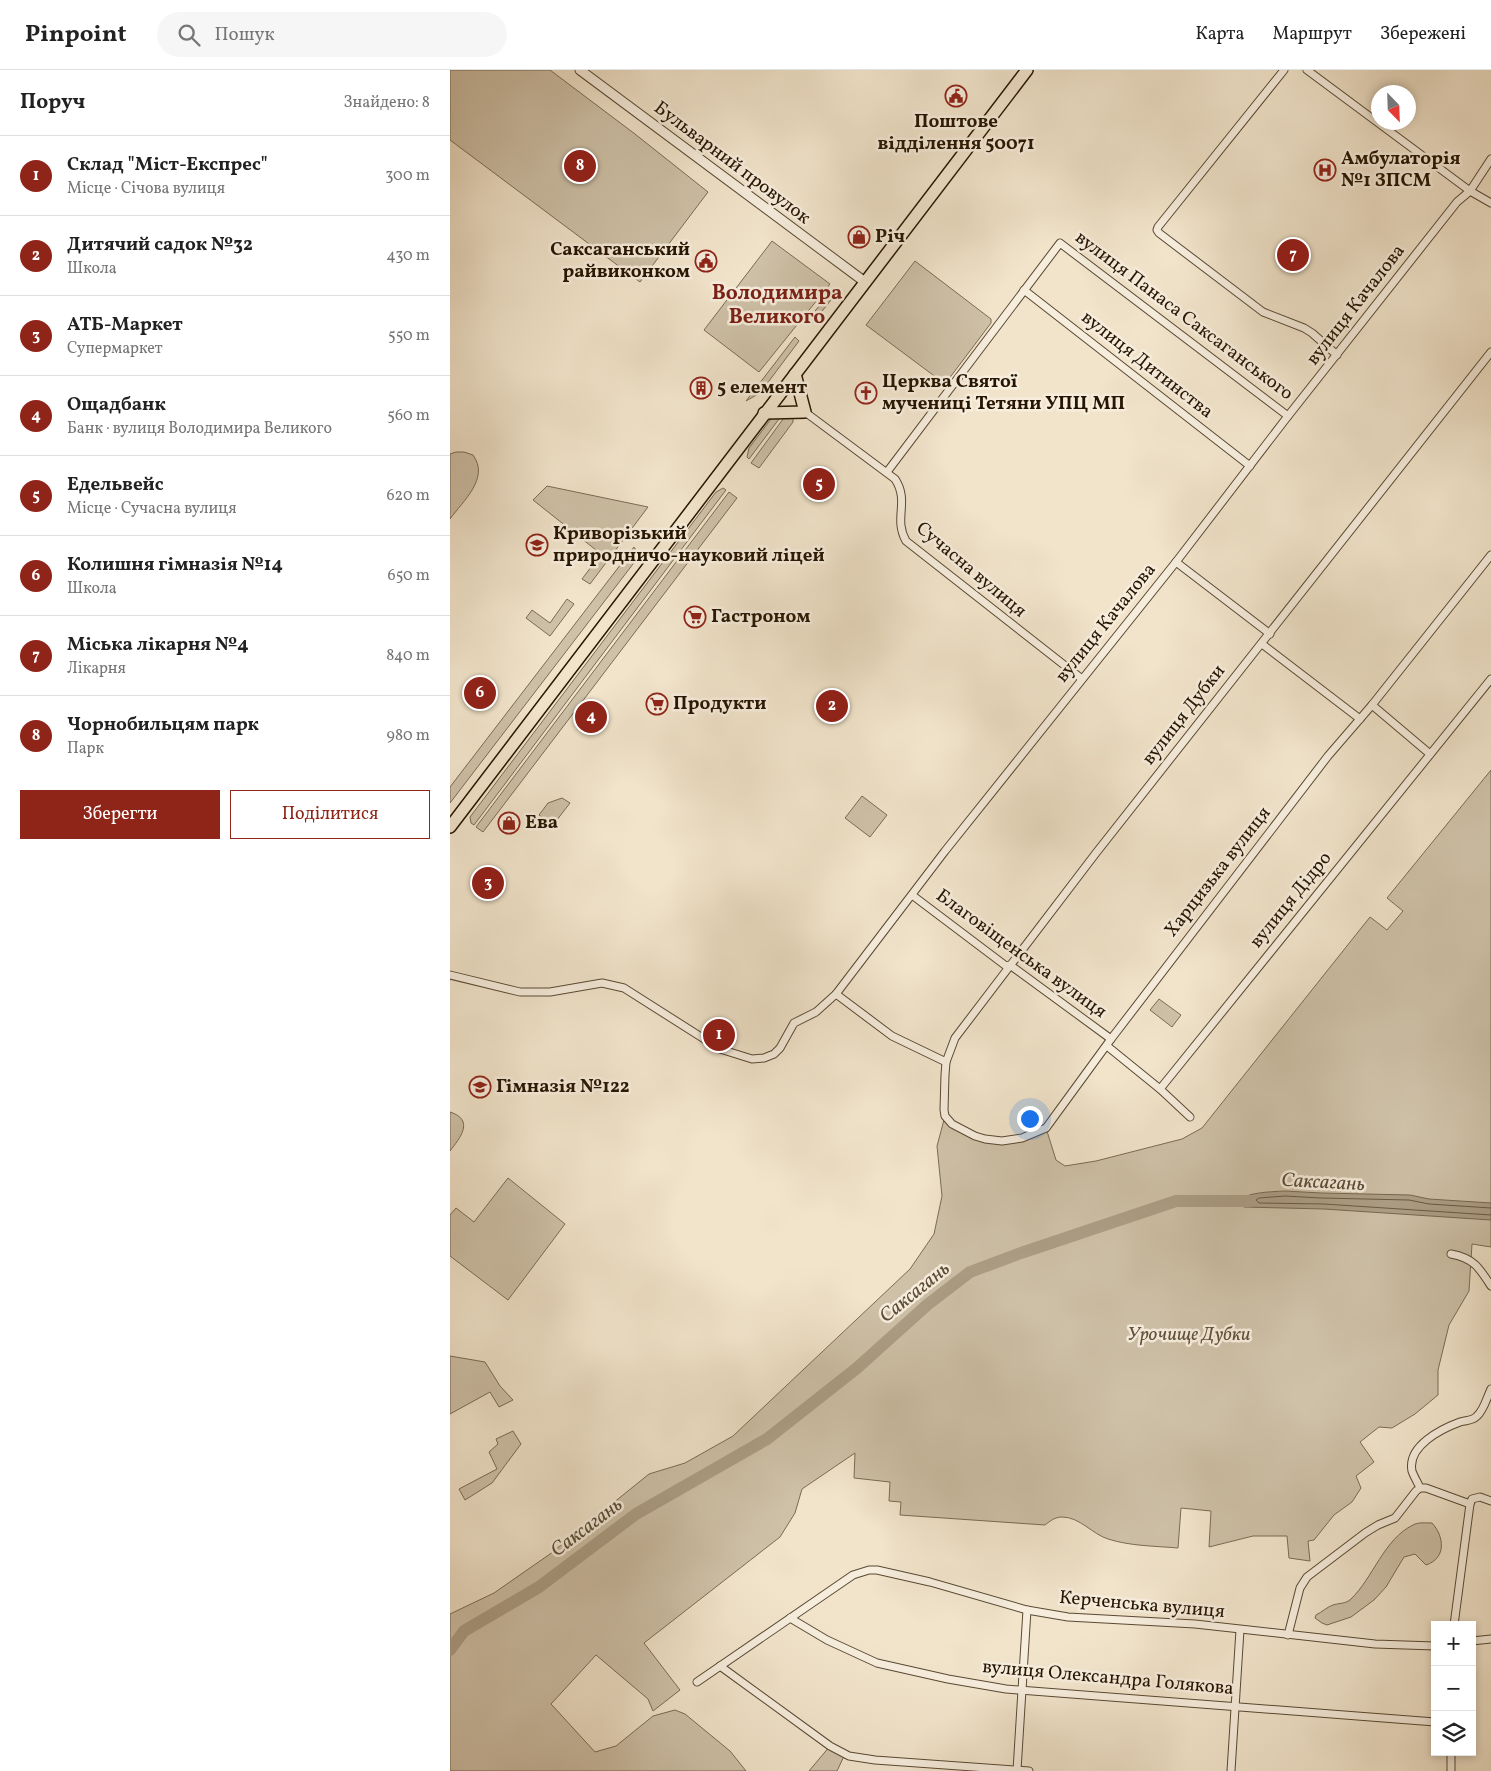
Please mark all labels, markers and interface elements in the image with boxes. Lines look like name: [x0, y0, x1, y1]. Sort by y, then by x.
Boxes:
search box: [157, 12, 507, 57]
text: Pinpoint: [25, 18, 127, 52]
icon: search: [175, 21, 203, 49]
text: Пошук: [215, 22, 275, 48]
text: Карта: [1196, 22, 1244, 47]
text: Маршрут: [1272, 22, 1352, 47]
text: Збережені: [1380, 22, 1466, 47]
public building icon: Поштове відділення 50071: [944, 84, 968, 108]
north arrow: [1371, 85, 1416, 130]
text: Поруч: [20, 88, 85, 117]
text: Знайдено: 8: [343, 92, 430, 114]
street label: Бульварний провулок: [648, 95, 816, 231]
place label: Поштове відділення 50071: [877, 109, 1035, 157]
place label: Амбулаторія №1 ЗПСМ: [1341, 146, 1461, 194]
pin: 8: [564, 147, 596, 185]
text: Склад "Міст-Експрес": [67, 152, 268, 178]
hospital icon: Амбулаторія №1 ЗПСМ: [1313, 158, 1337, 182]
text: 1: [33, 165, 39, 187]
text: 300 m: [385, 165, 430, 187]
text: Місце · Січова вулиця: [67, 178, 225, 200]
place label: Річ: [875, 224, 905, 250]
shop icon: Річ: [847, 225, 871, 249]
street label: вулиця Панаса Саксаганського: [1069, 225, 1299, 407]
text: Дитячий садок №32: [67, 232, 253, 258]
pin: 7: [1277, 236, 1309, 274]
place label: Саксаганський райвиконком: [550, 237, 690, 285]
street label: вулиця Качалова: [1301, 239, 1411, 371]
text: 2: [32, 245, 40, 267]
text: 430 m: [386, 245, 430, 267]
public building icon: Саксаганський райвиконком: [694, 249, 718, 273]
text: Школа: [67, 258, 117, 280]
district label: Володимира Великого: [712, 279, 842, 332]
street label: вулиця Дитинства: [1076, 305, 1218, 425]
text: АТБ-Маркет: [67, 312, 183, 338]
text: 3: [32, 325, 40, 347]
text: 550 m: [388, 325, 430, 347]
text: Супермаркет: [67, 338, 163, 360]
place label: Церква Святої мучениці Тетяни УПЦ МП: [882, 369, 1125, 417]
place label: 5 елемент: [717, 375, 808, 401]
building icon: 5 елемент: [689, 376, 713, 400]
church icon: Церква Святої мучениці Тетяни УПЦ МП: [854, 381, 878, 405]
text: Ощадбанк: [67, 392, 166, 418]
text: 4: [31, 405, 41, 427]
text: 560 m: [387, 405, 430, 427]
text: Банк · вулиця Володимира Великого: [67, 418, 332, 440]
pin: 5: [803, 465, 835, 503]
text: Едельвейс: [67, 472, 164, 498]
text: 5: [32, 485, 40, 507]
text: 620 m: [386, 485, 430, 507]
text: Місце · Сучасна вулиця: [67, 498, 237, 520]
street label: Сучасна вулиця: [910, 516, 1032, 624]
place label: Криворізький природничо-науковий ліцей: [553, 521, 825, 569]
school or university icon: Криворізький природничо-науковий ліцей: [525, 533, 549, 557]
text: Колишня гімназія №14: [67, 552, 283, 578]
street label: вулиця Качалова: [1050, 558, 1162, 688]
text: 6: [32, 565, 40, 587]
text: 650 m: [388, 565, 430, 587]
text: Школа: [67, 578, 117, 600]
place label: Гастроном: [711, 604, 811, 630]
supermarket icon: Гастроном: [683, 605, 707, 629]
text: Міська лікарня №4: [67, 632, 249, 658]
text: 7: [32, 645, 40, 667]
text: 840 m: [386, 645, 430, 667]
text: Лікарня: [67, 658, 126, 680]
street label: вулиця Дубки: [1136, 659, 1232, 771]
pin: 6: [464, 674, 496, 712]
pin: 2: [816, 687, 848, 725]
place label: Продукти: [673, 691, 766, 717]
supermarket icon: Продукти: [645, 692, 669, 716]
pin: 4: [575, 698, 607, 736]
text: Чорнобильцям парк: [67, 712, 259, 738]
text: 8: [32, 725, 40, 747]
text: 980 m: [387, 725, 430, 747]
text: Парк: [67, 738, 104, 760]
button: Зберегти: [20, 790, 220, 839]
button: Поділитися: [230, 790, 430, 839]
street label: Харцизька вулиця: [1159, 801, 1277, 943]
place label: Ева: [525, 810, 558, 836]
shop icon: Ева: [497, 811, 521, 835]
street label: вулиця Дідро: [1244, 846, 1338, 954]
pin: 3: [472, 864, 504, 902]
street label: Благовіщенська вулиця: [930, 883, 1112, 1025]
pin: 1: [703, 1016, 735, 1054]
place label: Гімназія №122: [496, 1074, 630, 1100]
school or university icon: Гімназія №122: [468, 1075, 492, 1099]
your location: [1017, 1106, 1043, 1132]
water label: Саксагань: [1281, 1167, 1365, 1199]
water label: Саксагань: [874, 1256, 956, 1330]
park label: Урочище Дубки: [1128, 1322, 1251, 1348]
water label: Саксагань: [545, 1492, 629, 1564]
street label: Керченська вулиця: [1058, 1585, 1226, 1625]
map controls: [1431, 1621, 1476, 1756]
button: +: [1431, 1621, 1476, 1666]
street label: вулиця Олександра Голякова: [981, 1654, 1235, 1702]
button: −: [1431, 1666, 1476, 1711]
button: layers: [1431, 1711, 1476, 1756]

